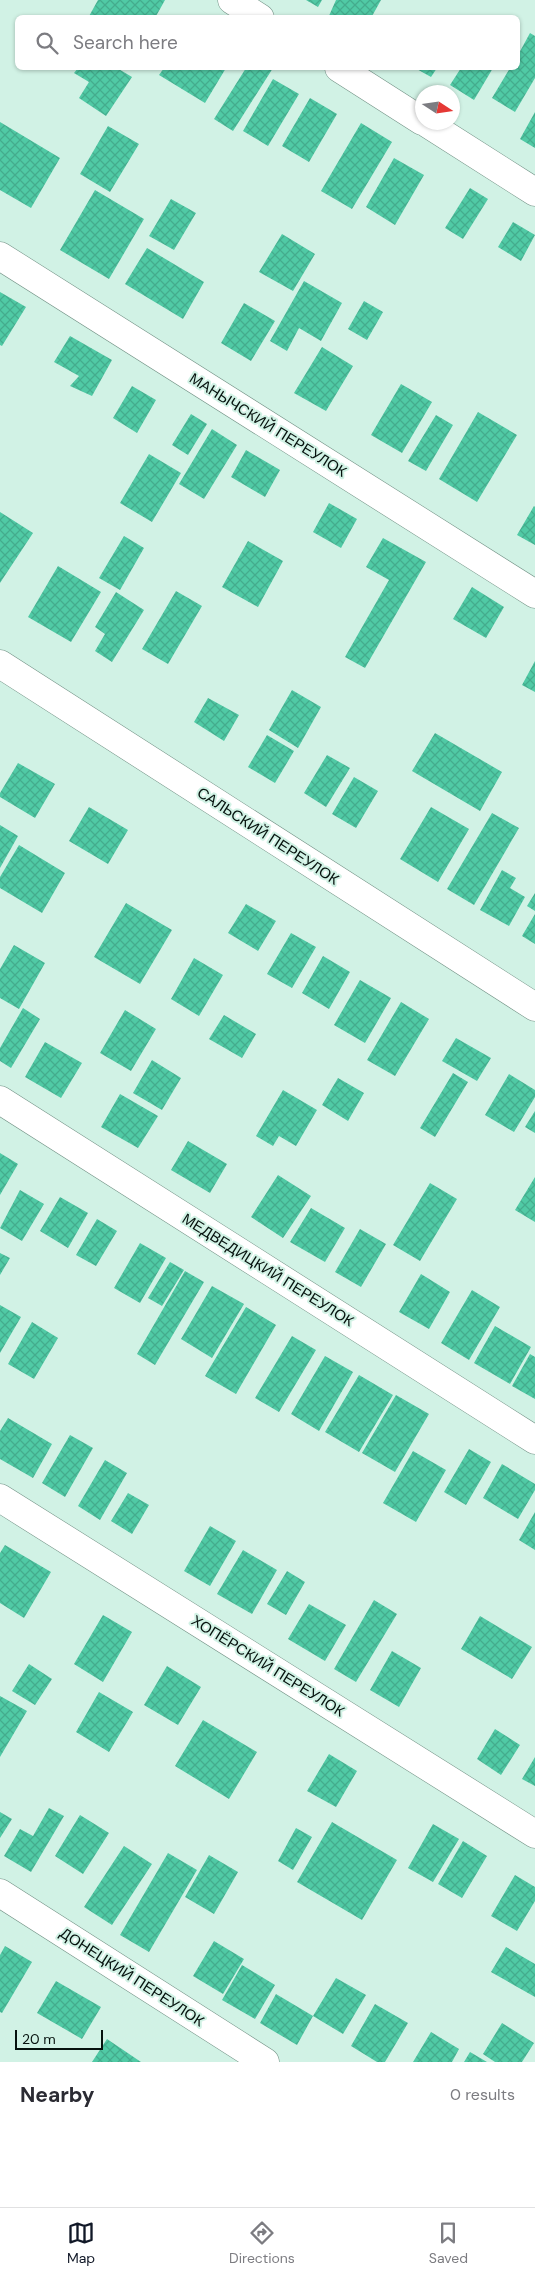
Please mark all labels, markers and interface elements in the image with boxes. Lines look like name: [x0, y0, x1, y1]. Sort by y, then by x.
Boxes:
search box: [15, 15, 520, 70]
icon: search: [33, 29, 61, 57]
text: Search here: [73, 30, 178, 55]
north arrow: [415, 85, 460, 130]
street label: МАНЫЧСКИЙ ПЕРЕУЛОК: [186, 368, 351, 482]
street label: САЛЬСКИЙ ПЕРЕУЛОК: [193, 783, 343, 890]
street label: МЕДВЕДИЦКИЙ ПЕРЕУЛОК: [178, 1209, 358, 1331]
street label: ХОПЁРСКИЙ ПЕРЕУЛОК: [188, 1611, 349, 1722]
street label: ДОНЕЦКИЙ ПЕРЕУЛОК: [56, 1923, 208, 2031]
scale bar: [15, 2027, 102, 2050]
text: 20 m: [22, 2030, 56, 2048]
text: Nearby: [20, 2081, 94, 2109]
text: 0 results: [450, 2084, 515, 2105]
tab: Map: [67, 2219, 95, 2267]
tab: Directions: [229, 2219, 295, 2267]
tab: Saved: [429, 2219, 468, 2267]

